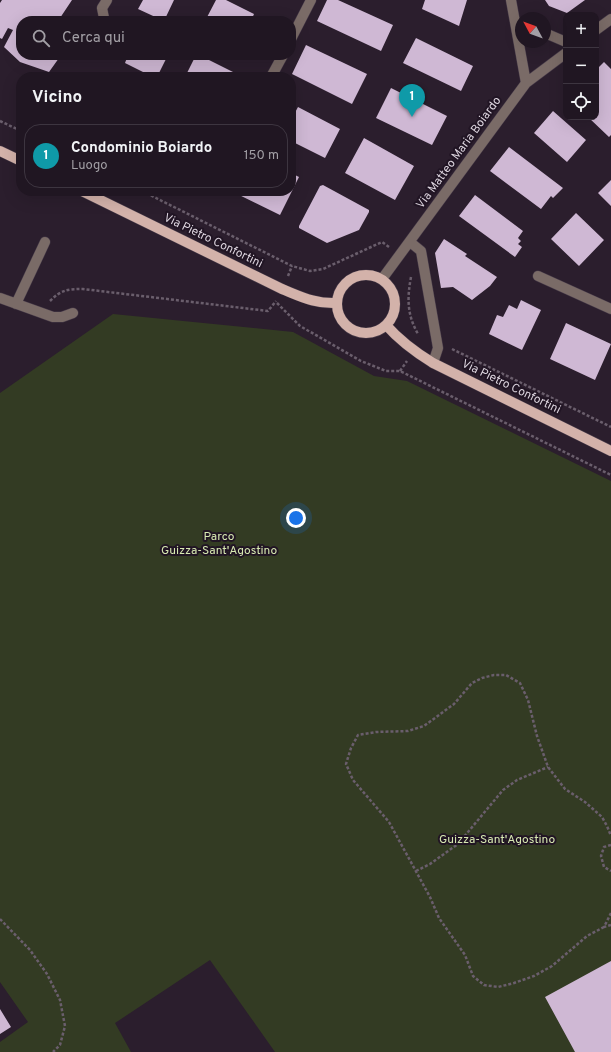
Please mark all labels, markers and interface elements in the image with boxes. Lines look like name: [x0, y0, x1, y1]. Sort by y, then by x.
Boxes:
north arrow: [515, 12, 551, 48]
map controls: [563, 12, 599, 120]
button: +: [563, 12, 599, 48]
search box: [16, 16, 296, 60]
icon: search: [30, 27, 52, 49]
text: Cerca qui: [62, 29, 125, 48]
button: −: [563, 48, 599, 84]
pin: 1: [399, 84, 425, 117]
button: locate: [563, 84, 599, 120]
text: Vicino: [32, 87, 82, 109]
street label: Via Matteo Maria Boiardo: [413, 93, 505, 212]
text: Condominio Boiardo: [71, 139, 212, 158]
text: 1: [43, 148, 49, 164]
text: 150 m: [244, 148, 279, 164]
text: Luogo: [71, 158, 108, 174]
street label: Via Pietro Confortini: [161, 210, 265, 272]
street label: Via Pietro Confortini: [459, 356, 563, 418]
your location: [286, 508, 306, 528]
park label: Parco Guizza-Sant'Agostino: [161, 529, 277, 559]
park label: Guizza-Sant'Agostino: [439, 832, 555, 848]

